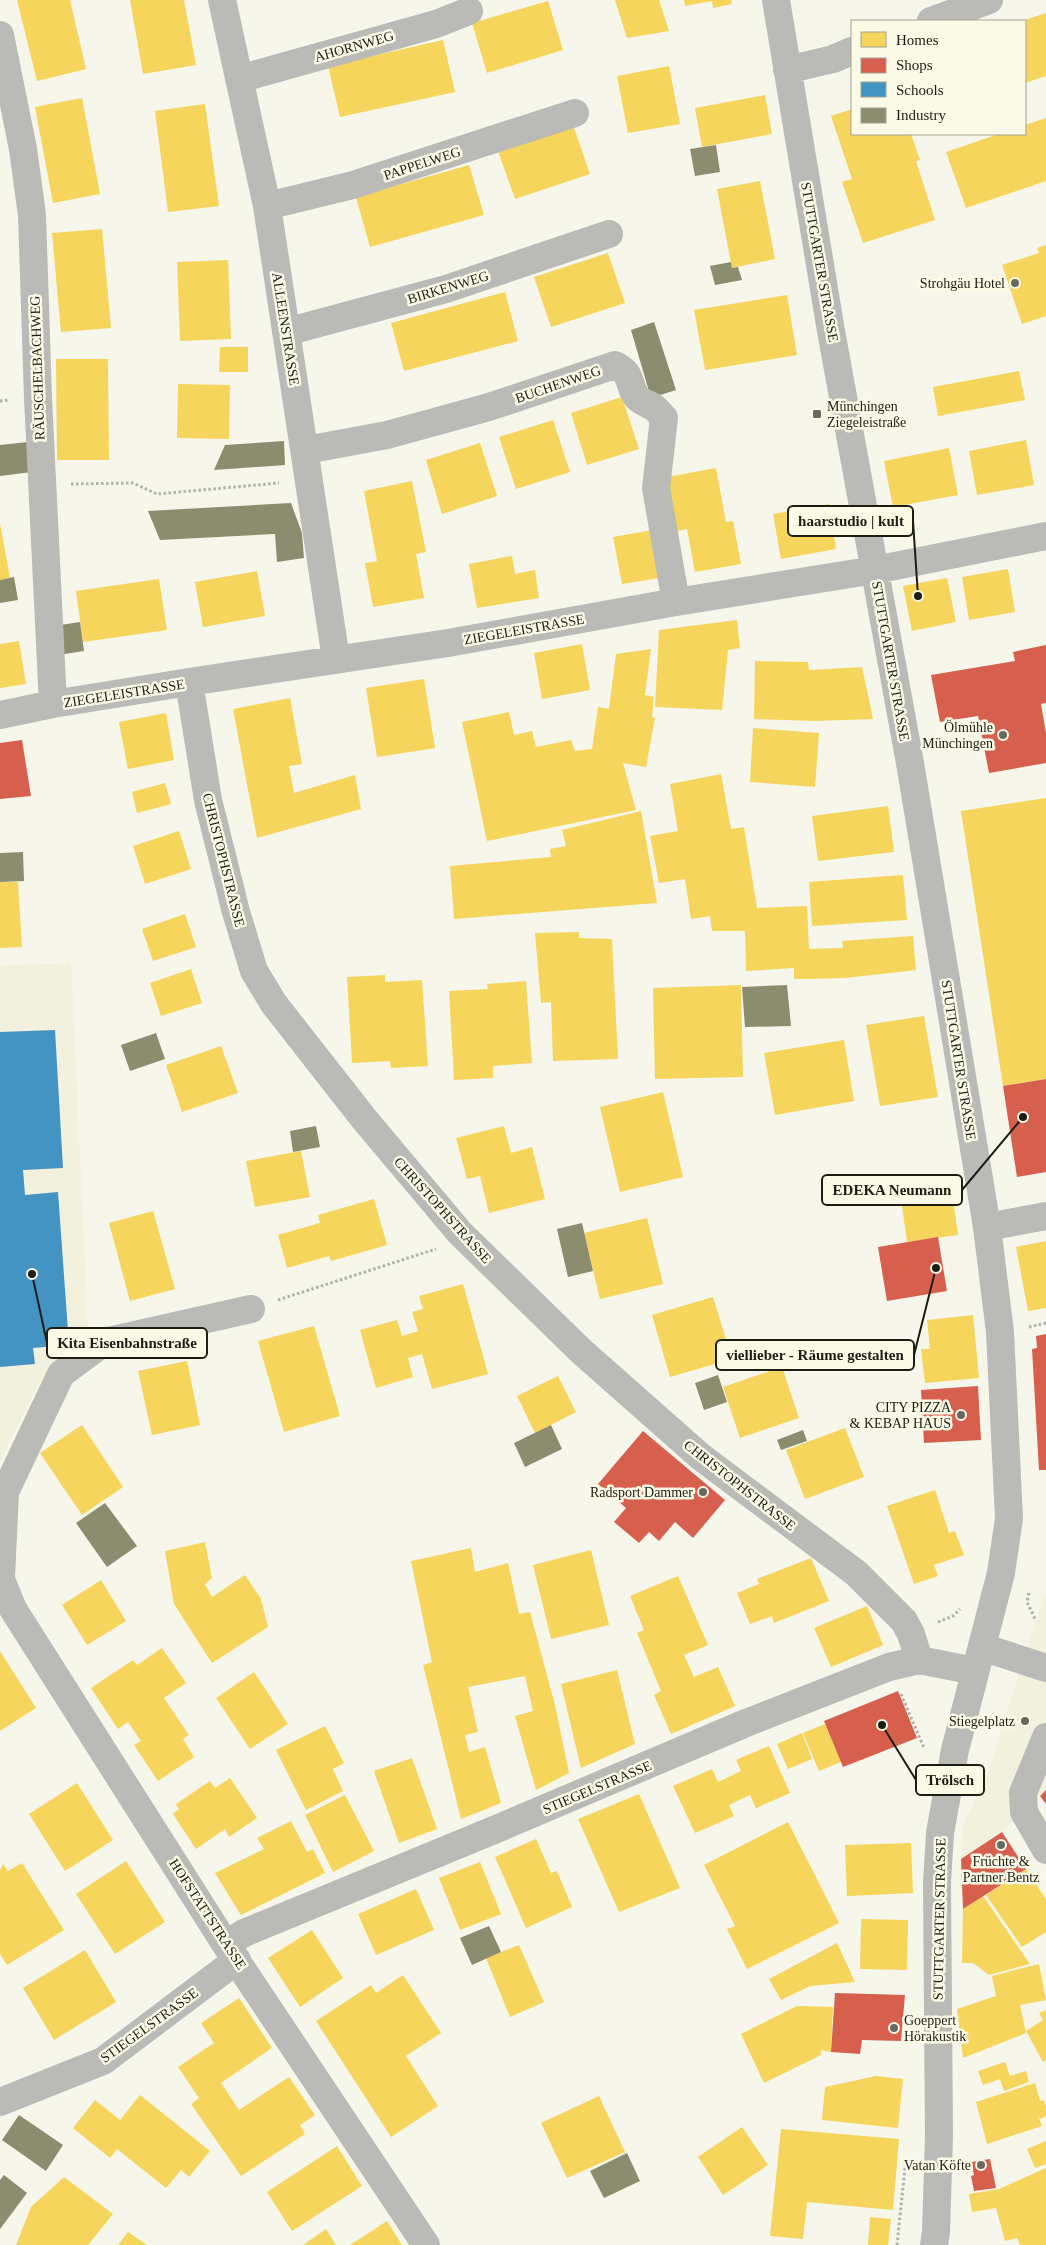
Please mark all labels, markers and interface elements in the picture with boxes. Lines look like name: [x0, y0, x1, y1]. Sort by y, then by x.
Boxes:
legend: [851, 20, 1026, 135]
street label: AHORNWEG: [313, 28, 395, 65]
text: Homes: [896, 32, 939, 48]
text: Shops: [896, 57, 933, 73]
text: Schools: [896, 82, 944, 98]
text: Industry: [896, 107, 946, 123]
street label: PAPPELWEG: [382, 144, 463, 183]
street label: STUTTGARTER STRASSE: [798, 181, 841, 343]
street label: BIRKENWEG: [406, 268, 491, 307]
street label: ALLEENSTRASSE: [269, 271, 302, 387]
place label: Strohgäu Hotel: [920, 276, 1005, 291]
marker: Strohgäu Hotel: [1009, 277, 1021, 289]
street label: RÄUSCHELBACHWEG: [26, 295, 48, 441]
street label: BUCHENWEG: [513, 363, 603, 406]
place label: Münchingen Ziegeleistraße: [827, 399, 906, 430]
marker: Münchingen Ziegeleistraße: [811, 408, 823, 420]
callout: haarstudio | kult: [788, 506, 913, 536]
text: haarstudio | kult: [798, 513, 904, 529]
street label: STUTTGARTER STRASSE: [869, 580, 912, 742]
street label: ZIEGELEISTRASSE: [463, 612, 586, 647]
street label: ZIEGELEISTRASSE: [63, 677, 186, 710]
place label: Ölmühle Münchingen: [922, 719, 993, 751]
marker: Ölmühle Münchingen: [997, 729, 1009, 741]
street label: CHRISTOPHSTRASSE: [200, 792, 247, 929]
street label: STUTTGARTER STRASSE: [938, 979, 979, 1141]
street label: CHRISTOPHSTRASSE: [391, 1154, 494, 1266]
callout: EDEKA Neumann: [822, 1175, 962, 1205]
text: EDEKA Neumann: [833, 1182, 952, 1198]
callout: Kita Eisenbahnstraße: [47, 1328, 207, 1358]
text: Kita Eisenbahnstraße: [57, 1335, 197, 1351]
callout: viellieber - Räume gestalten: [716, 1340, 914, 1370]
text: viellieber - Räume gestalten: [726, 1347, 904, 1363]
place label: CITY PIZZA & KEBAP HAUS: [850, 1400, 952, 1431]
marker: CITY PIZZA & KEBAP HAUS: [955, 1409, 967, 1421]
street label: CHRISTOPHSTRASSE: [681, 1437, 798, 1534]
place label: Radsport Dammer: [590, 1485, 693, 1500]
marker: Radsport Dammer: [697, 1486, 709, 1498]
place label: Stiegelplatz: [949, 1714, 1015, 1729]
marker: Stiegelplatz: [1019, 1715, 1031, 1727]
street label: STIEGELSTRASSE: [541, 1758, 654, 1817]
callout: Trölsch: [916, 1765, 984, 1795]
text: Trölsch: [926, 1772, 975, 1788]
street label: STUTTGARTER STRASSE: [931, 1838, 948, 2000]
marker: Früchte & Partner Bentz: [995, 1839, 1007, 1851]
place label: Früchte & Partner Bentz: [963, 1854, 1039, 1885]
street label: HOFSTATTSTRASSE: [166, 1856, 249, 1972]
street label: STIEGELSTRASSE: [98, 1985, 201, 2066]
place label: Goeppert Hörakustik: [904, 2013, 966, 2044]
marker: Goeppert Hörakustik: [888, 2022, 900, 2034]
place label: Vatan Köfte: [904, 2158, 971, 2173]
marker: Vatan Köfte: [975, 2159, 987, 2171]

